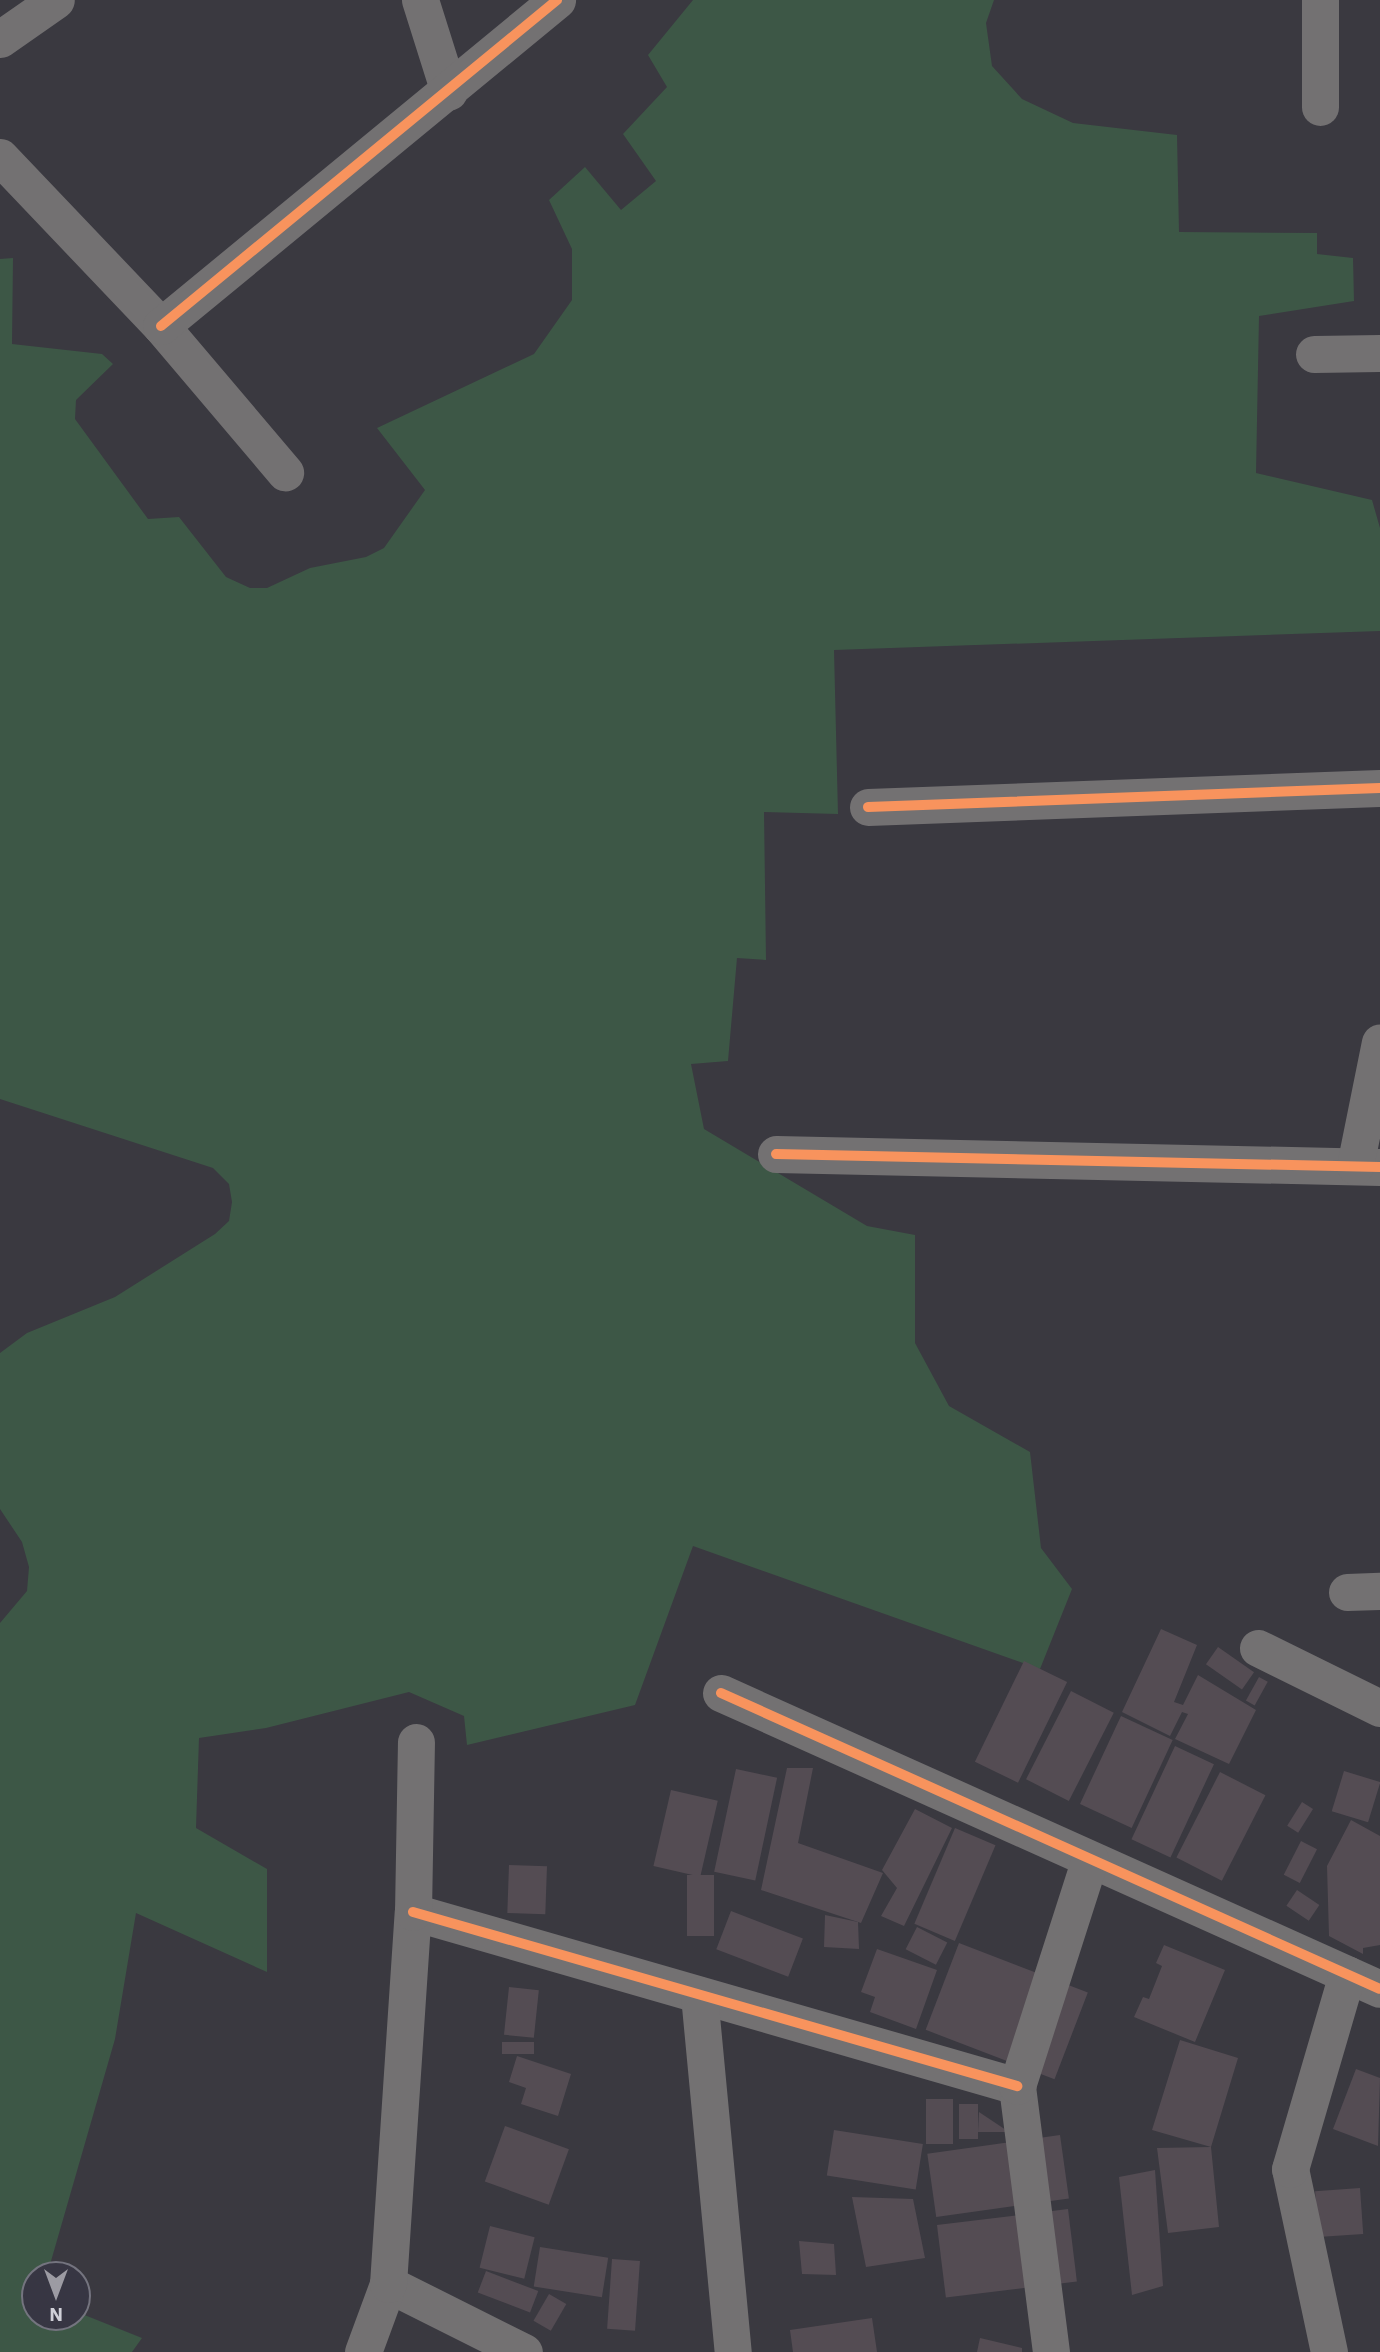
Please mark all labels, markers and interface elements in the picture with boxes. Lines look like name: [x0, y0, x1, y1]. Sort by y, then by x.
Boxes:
north arrow: [21, 2261, 91, 2331]
text: N: [49, 2303, 63, 2327]

